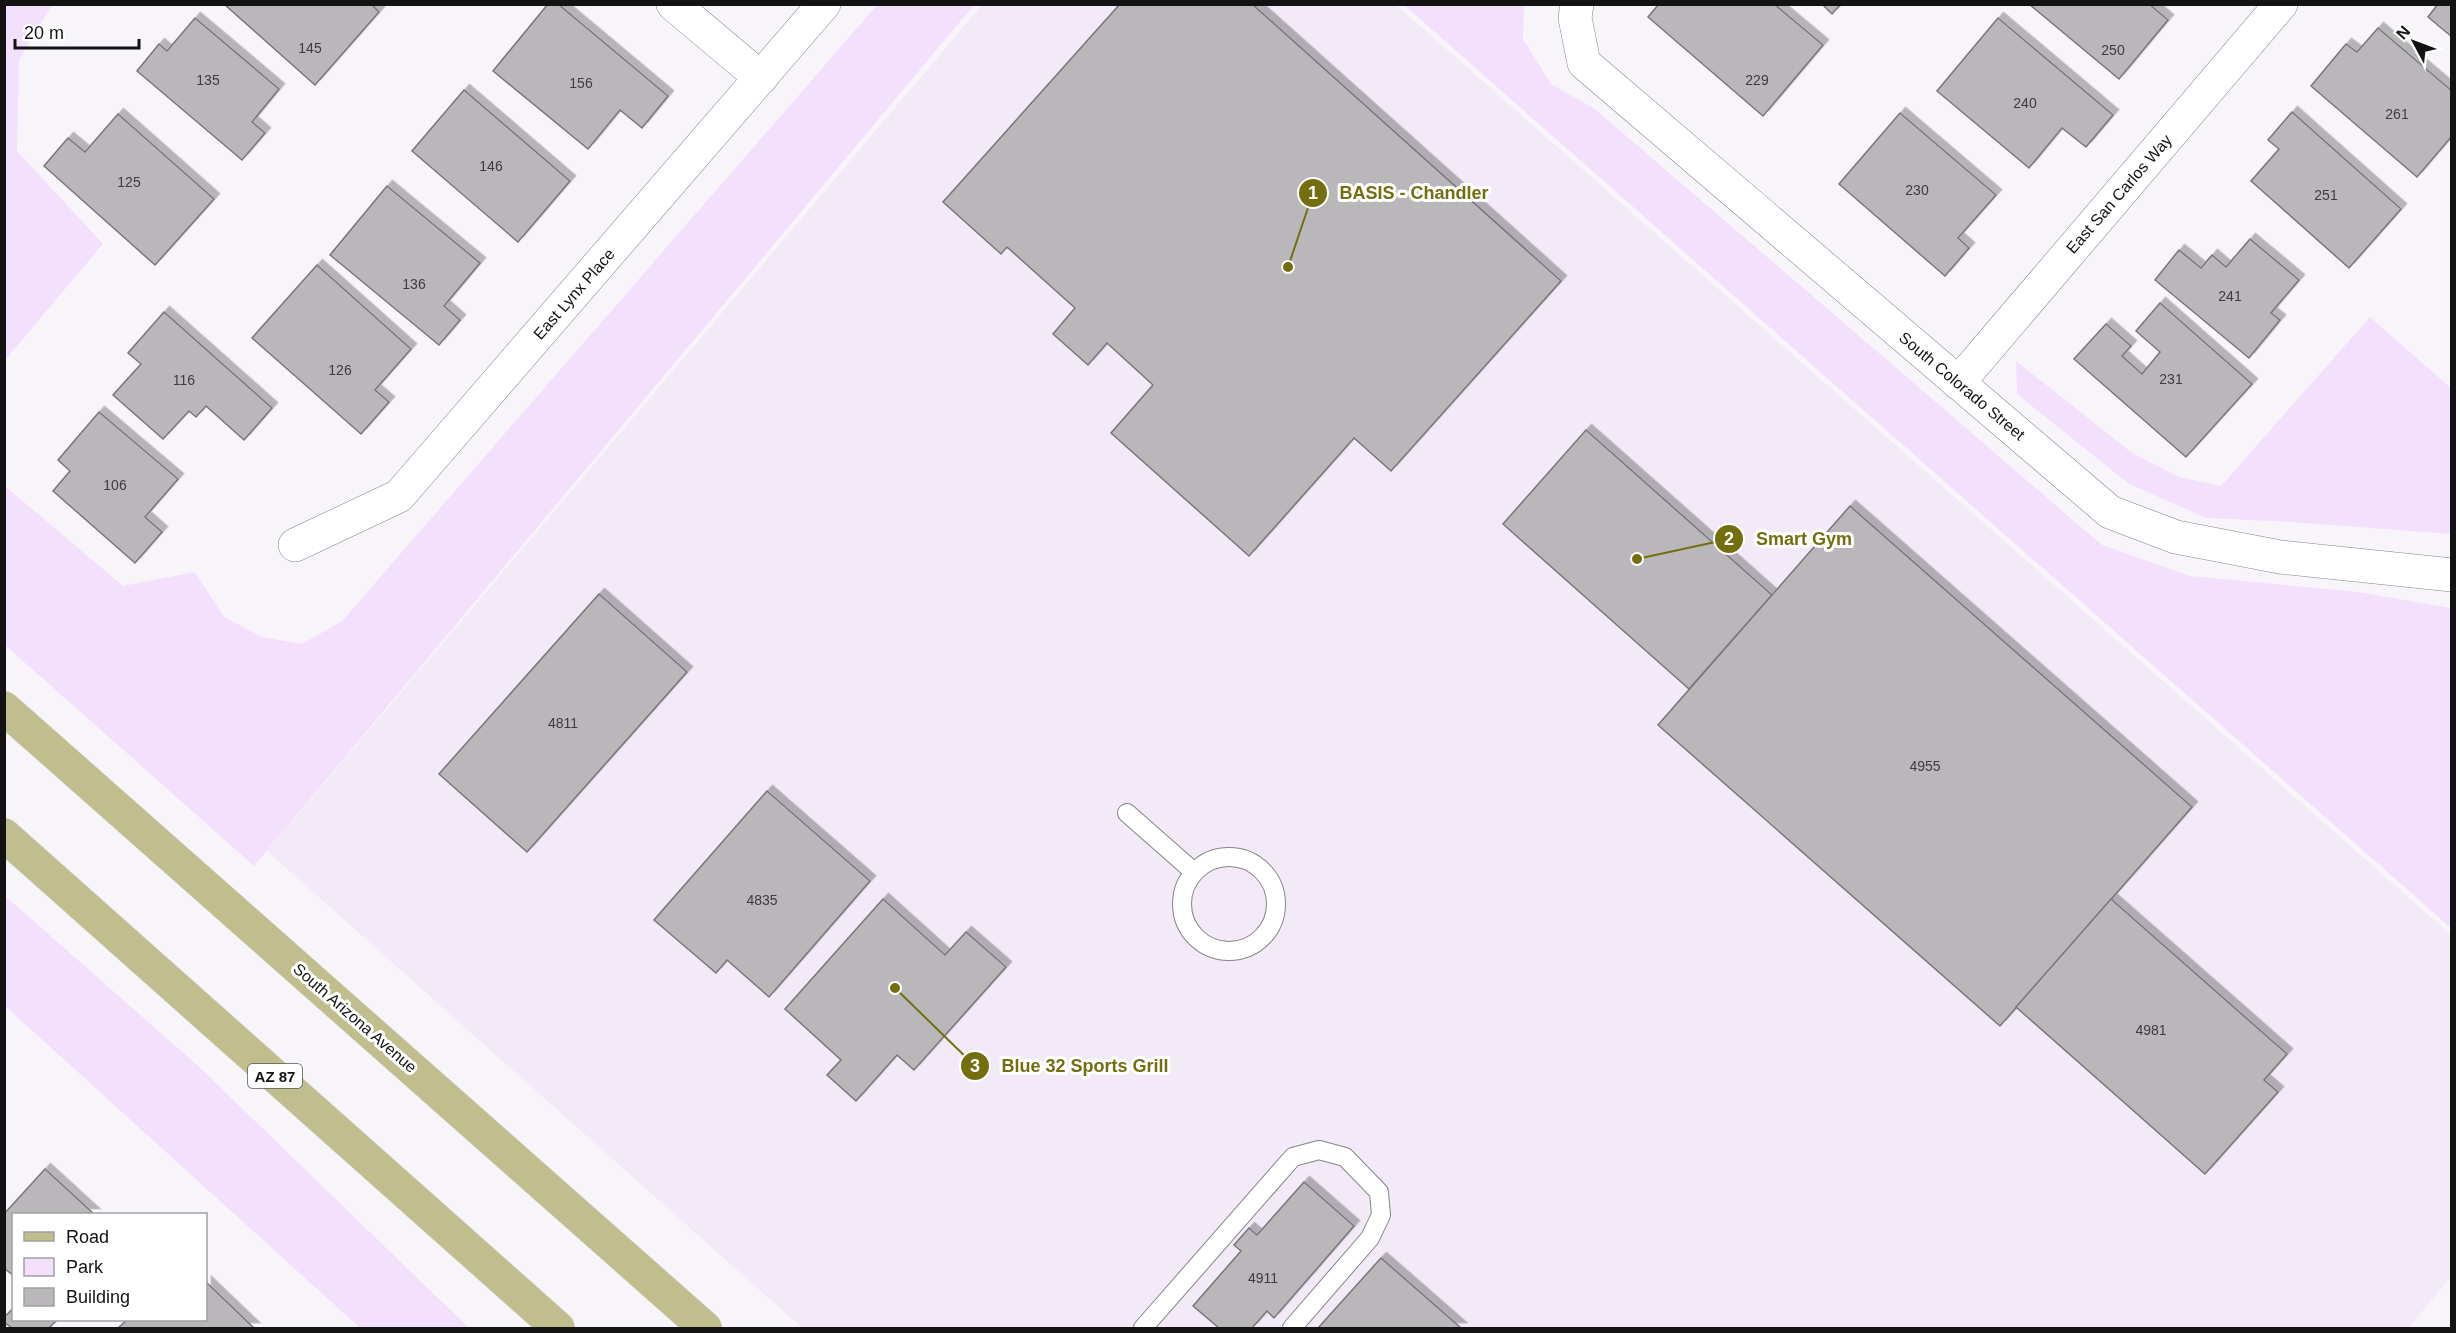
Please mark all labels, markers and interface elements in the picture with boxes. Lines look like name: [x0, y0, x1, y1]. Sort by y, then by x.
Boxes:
scale bar: [15, 12, 140, 50]
north arrow: [2384, 12, 2444, 72]
text: 20 m: [24, 23, 64, 43]
text: N: [2393, 23, 2413, 42]
house number: 145: [298, 40, 322, 56]
house number: 250: [2101, 42, 2125, 58]
house number: 135: [196, 72, 220, 88]
house number: 229: [1745, 72, 1769, 88]
house number: 156: [569, 75, 593, 91]
house number: 240: [2013, 95, 2037, 111]
house number: 261: [2385, 106, 2409, 122]
street label: East San Carlos Way: [2063, 131, 2175, 257]
house number: 146: [479, 158, 503, 174]
house number: 125: [117, 174, 141, 190]
callout: BASIS - Chandler: [1298, 175, 1501, 211]
house number: 230: [1905, 182, 1929, 198]
text: 1: [1308, 183, 1318, 203]
text: BASIS - Chandler: [1339, 183, 1489, 203]
house number: 251: [2314, 187, 2338, 203]
street label: East Lynx Place: [530, 245, 618, 343]
house number: 136: [402, 276, 426, 292]
house number: 241: [2218, 288, 2242, 304]
street label: South Colorado Street: [1896, 329, 2029, 444]
house number: 126: [328, 362, 352, 378]
house number: 231: [2159, 371, 2183, 387]
house number: 116: [173, 372, 195, 388]
house number: 106: [103, 477, 127, 493]
callout: Smart Gym: [1714, 521, 1864, 557]
text: 2: [1724, 529, 1734, 549]
text: Smart Gym: [1756, 529, 1852, 549]
house number: 4811: [548, 715, 578, 731]
house number: 4955: [1909, 758, 1941, 774]
house number: 4835: [746, 892, 778, 908]
street label: South Arizona Avenue: [290, 960, 420, 1076]
house number: 4981: [2135, 1022, 2167, 1038]
callout: Blue 32 Sports Grill: [960, 1048, 1181, 1084]
text: 3: [970, 1056, 980, 1076]
text: Blue 32 Sports Grill: [1001, 1056, 1169, 1076]
road number: AZ 87: [248, 1064, 302, 1088]
legend: [12, 1213, 207, 1321]
text: Road: [66, 1227, 109, 1247]
text: Park: [66, 1257, 104, 1277]
house number: 4911: [1248, 1270, 1278, 1286]
text: Building: [66, 1287, 130, 1307]

